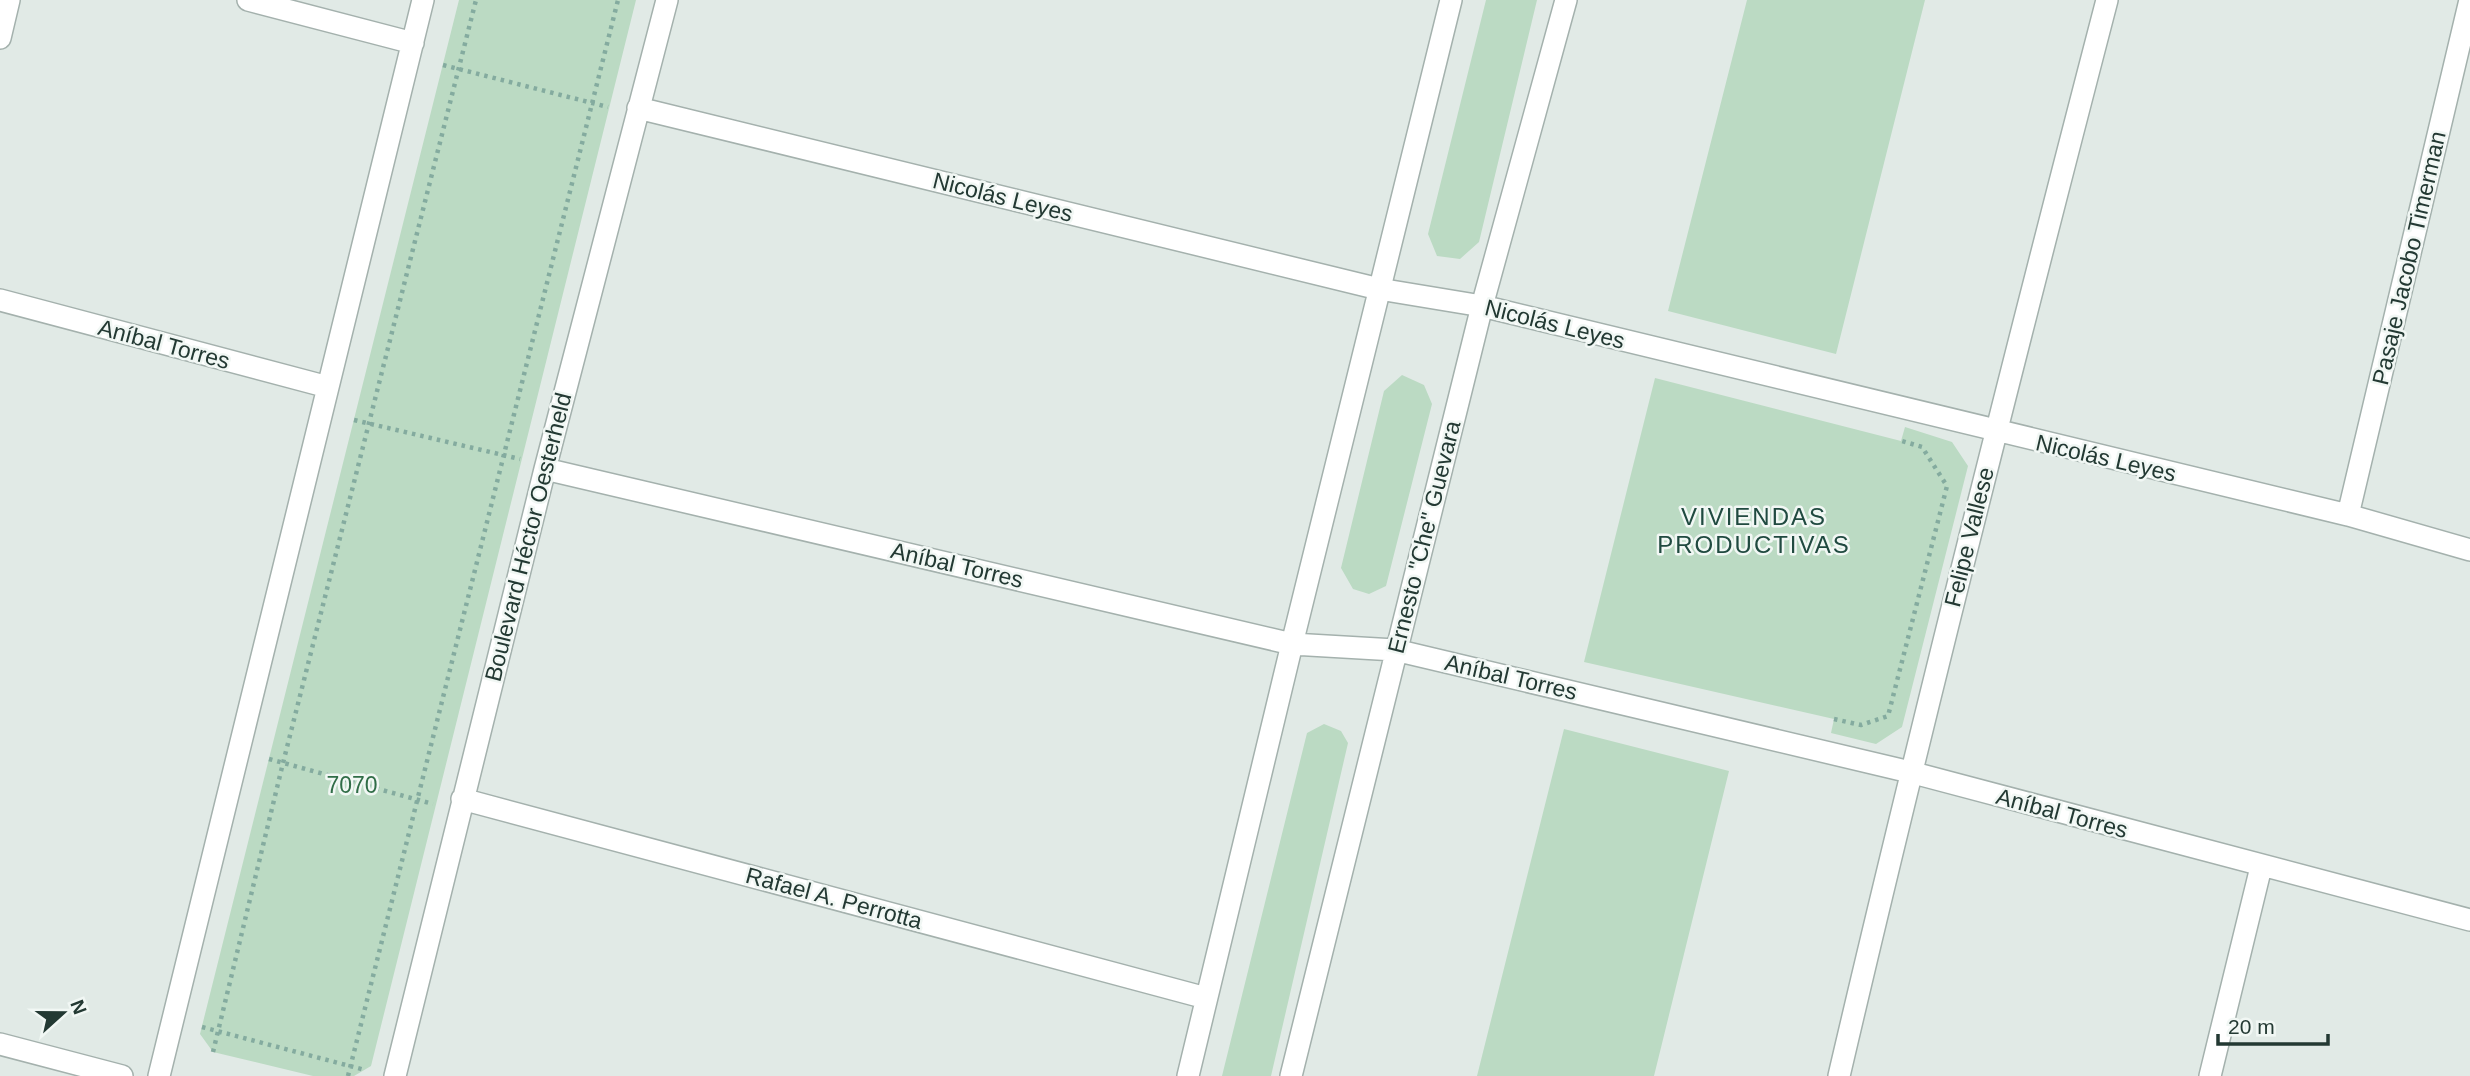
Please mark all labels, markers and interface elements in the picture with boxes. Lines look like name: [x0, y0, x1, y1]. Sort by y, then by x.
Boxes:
street label: Pasaje Jacobo Timerman: [2367, 129, 2451, 387]
street label: Nicolás Leyes: [930, 167, 1076, 227]
street label: Nicolás Leyes: [1482, 294, 1628, 354]
street label: Aníbal Torres: [95, 314, 233, 374]
street label: Boulevard Héctor Oesterheld: [480, 390, 576, 684]
street label: Ernesto "Che" Guevara: [1383, 418, 1466, 656]
street label: Nicolás Leyes: [2033, 429, 2179, 487]
street label: Felipe Vallese: [1939, 465, 1999, 609]
district label: VIVIENDAS PRODUCTIVAS: [1657, 503, 1851, 558]
street label: Aníbal Torres: [888, 537, 1026, 593]
street label: Aníbal Torres: [1442, 649, 1580, 705]
park label: 7070: [326, 772, 378, 798]
street label: Aníbal Torres: [1993, 783, 2131, 843]
street label: Rafael A. Perrotta: [743, 862, 925, 934]
north arrow: [28, 978, 98, 1048]
text: N: [66, 997, 91, 1017]
scale bar: [2218, 1002, 2328, 1046]
text: 20 m: [2228, 1015, 2275, 1038]

